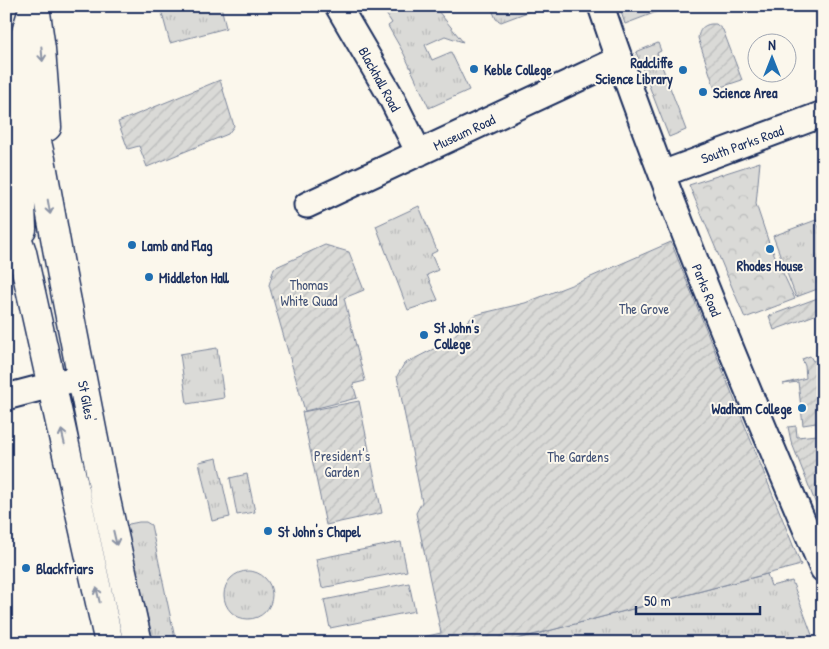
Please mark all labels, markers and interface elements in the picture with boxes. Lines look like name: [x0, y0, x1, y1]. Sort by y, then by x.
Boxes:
north arrow: [746, 32, 796, 82]
text: N: [768, 35, 776, 54]
street label: Blackhall Road: [354, 43, 406, 115]
one-way arrow: [37, 46, 46, 62]
place label: Radcliffe Science Library: [596, 53, 673, 90]
place label: Keble College: [484, 60, 552, 81]
marker: Keble College: [468, 63, 480, 75]
marker: Radcliffe Science Library: [677, 64, 689, 76]
place label: Science Area: [713, 83, 778, 102]
marker: Science Area: [697, 86, 709, 98]
street label: Museum Road: [430, 109, 498, 155]
street label: South Parks Road: [698, 120, 786, 168]
one-way arrow: [45, 198, 55, 214]
place label: Lamb and Flag: [142, 236, 212, 257]
marker: Lamb and Flag: [126, 239, 138, 251]
marker: Rhodes House: [764, 243, 776, 255]
place label: Rhodes House: [737, 256, 804, 275]
street label: Parks Road: [688, 261, 726, 320]
place label: Middleton Hall: [159, 268, 230, 287]
marker: Middleton Hall: [143, 271, 155, 283]
park label: Thomas White Quad: [281, 275, 338, 310]
park label: The Grove: [619, 299, 669, 318]
place label: St John's College: [434, 318, 480, 355]
marker: St John's College: [418, 329, 430, 341]
street label: St Giles': [74, 379, 100, 423]
place label: Wadham College: [712, 399, 792, 420]
marker: Wadham College: [796, 402, 808, 414]
one-way arrow: [58, 429, 67, 445]
park label: President's Garden: [314, 446, 370, 481]
park label: The Gardens: [547, 447, 609, 466]
place label: St John's Chapel: [278, 522, 361, 543]
marker: St John's Chapel: [262, 525, 274, 537]
one-way arrow: [111, 530, 120, 546]
place label: Blackfriars: [36, 559, 94, 578]
marker: Blackfriars: [20, 562, 32, 574]
scale bar: [636, 584, 760, 616]
one-way arrow: [93, 588, 102, 604]
text: 50 m: [644, 590, 671, 611]

